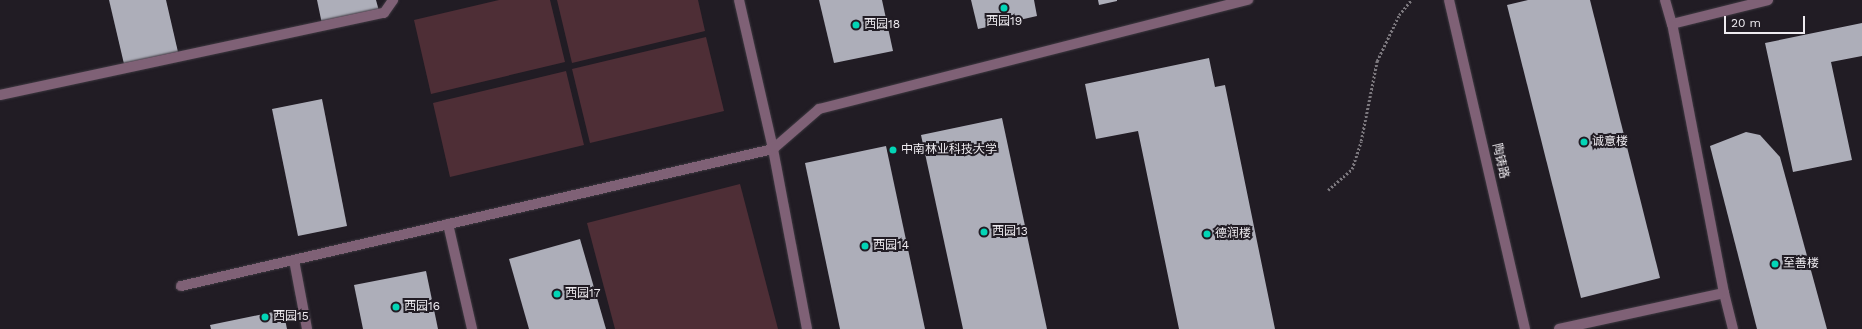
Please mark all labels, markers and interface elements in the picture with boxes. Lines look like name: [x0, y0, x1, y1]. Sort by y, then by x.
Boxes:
marker: 西园19: [999, 3, 1009, 13]
scale bar: [1726, 8, 1807, 34]
place label: 西园19: [986, 15, 1022, 29]
text: 20 m: [1731, 16, 1761, 30]
place label: 西园18: [864, 18, 900, 32]
marker: 西园18: [851, 20, 861, 30]
place label: 诚意楼: [1592, 135, 1628, 149]
marker: 诚意楼: [1579, 137, 1589, 147]
street label: 陶铸路: [1489, 142, 1511, 180]
place label: 中南林业科技大学: [901, 143, 997, 157]
marker: 中南林业科技大学: [888, 145, 898, 155]
place label: 西园13: [992, 225, 1028, 239]
marker: 西园13: [979, 227, 989, 237]
place label: 德润楼: [1215, 227, 1251, 241]
marker: 德润楼: [1202, 229, 1212, 239]
place label: 西园14: [873, 239, 909, 253]
marker: 西园14: [860, 241, 870, 251]
place label: 至善楼: [1783, 257, 1819, 271]
marker: 至善楼: [1770, 259, 1780, 269]
place label: 西园17: [565, 287, 600, 301]
marker: 西园17: [552, 289, 562, 299]
place label: 西园16: [404, 300, 440, 314]
marker: 西园16: [391, 302, 401, 312]
place label: 西园15: [273, 310, 309, 324]
marker: 西园15: [260, 312, 270, 322]

